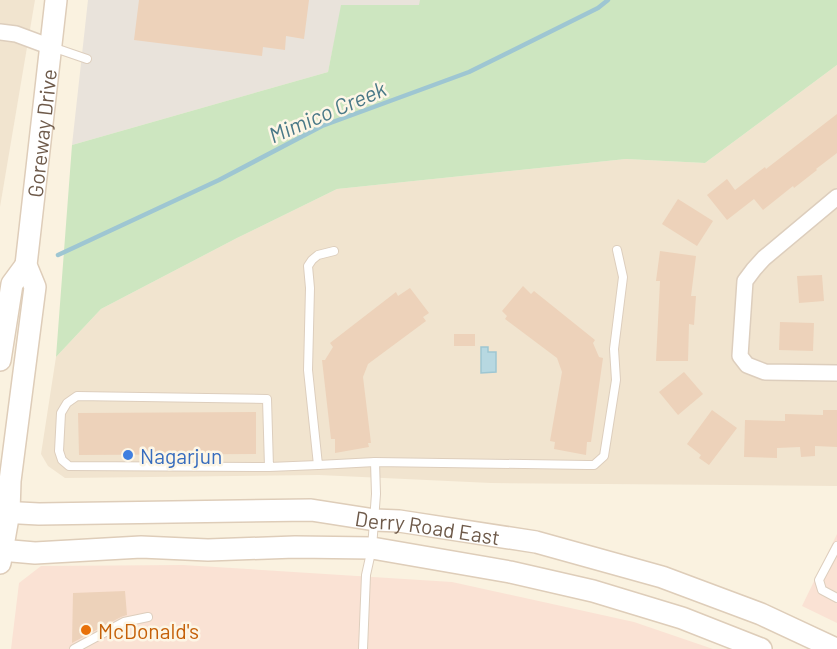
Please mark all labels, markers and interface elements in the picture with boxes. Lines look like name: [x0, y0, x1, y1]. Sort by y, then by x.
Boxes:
street label: Goreway Drive: [21, 68, 61, 199]
water label: Mimico Creek: [264, 75, 390, 147]
place label: Nagarjun: [140, 443, 222, 468]
marker: Nagarjun: [121, 448, 135, 462]
street label: Derry Road East: [354, 505, 502, 549]
place label: McDonald's: [98, 618, 199, 643]
marker: McDonald's: [79, 623, 93, 637]

